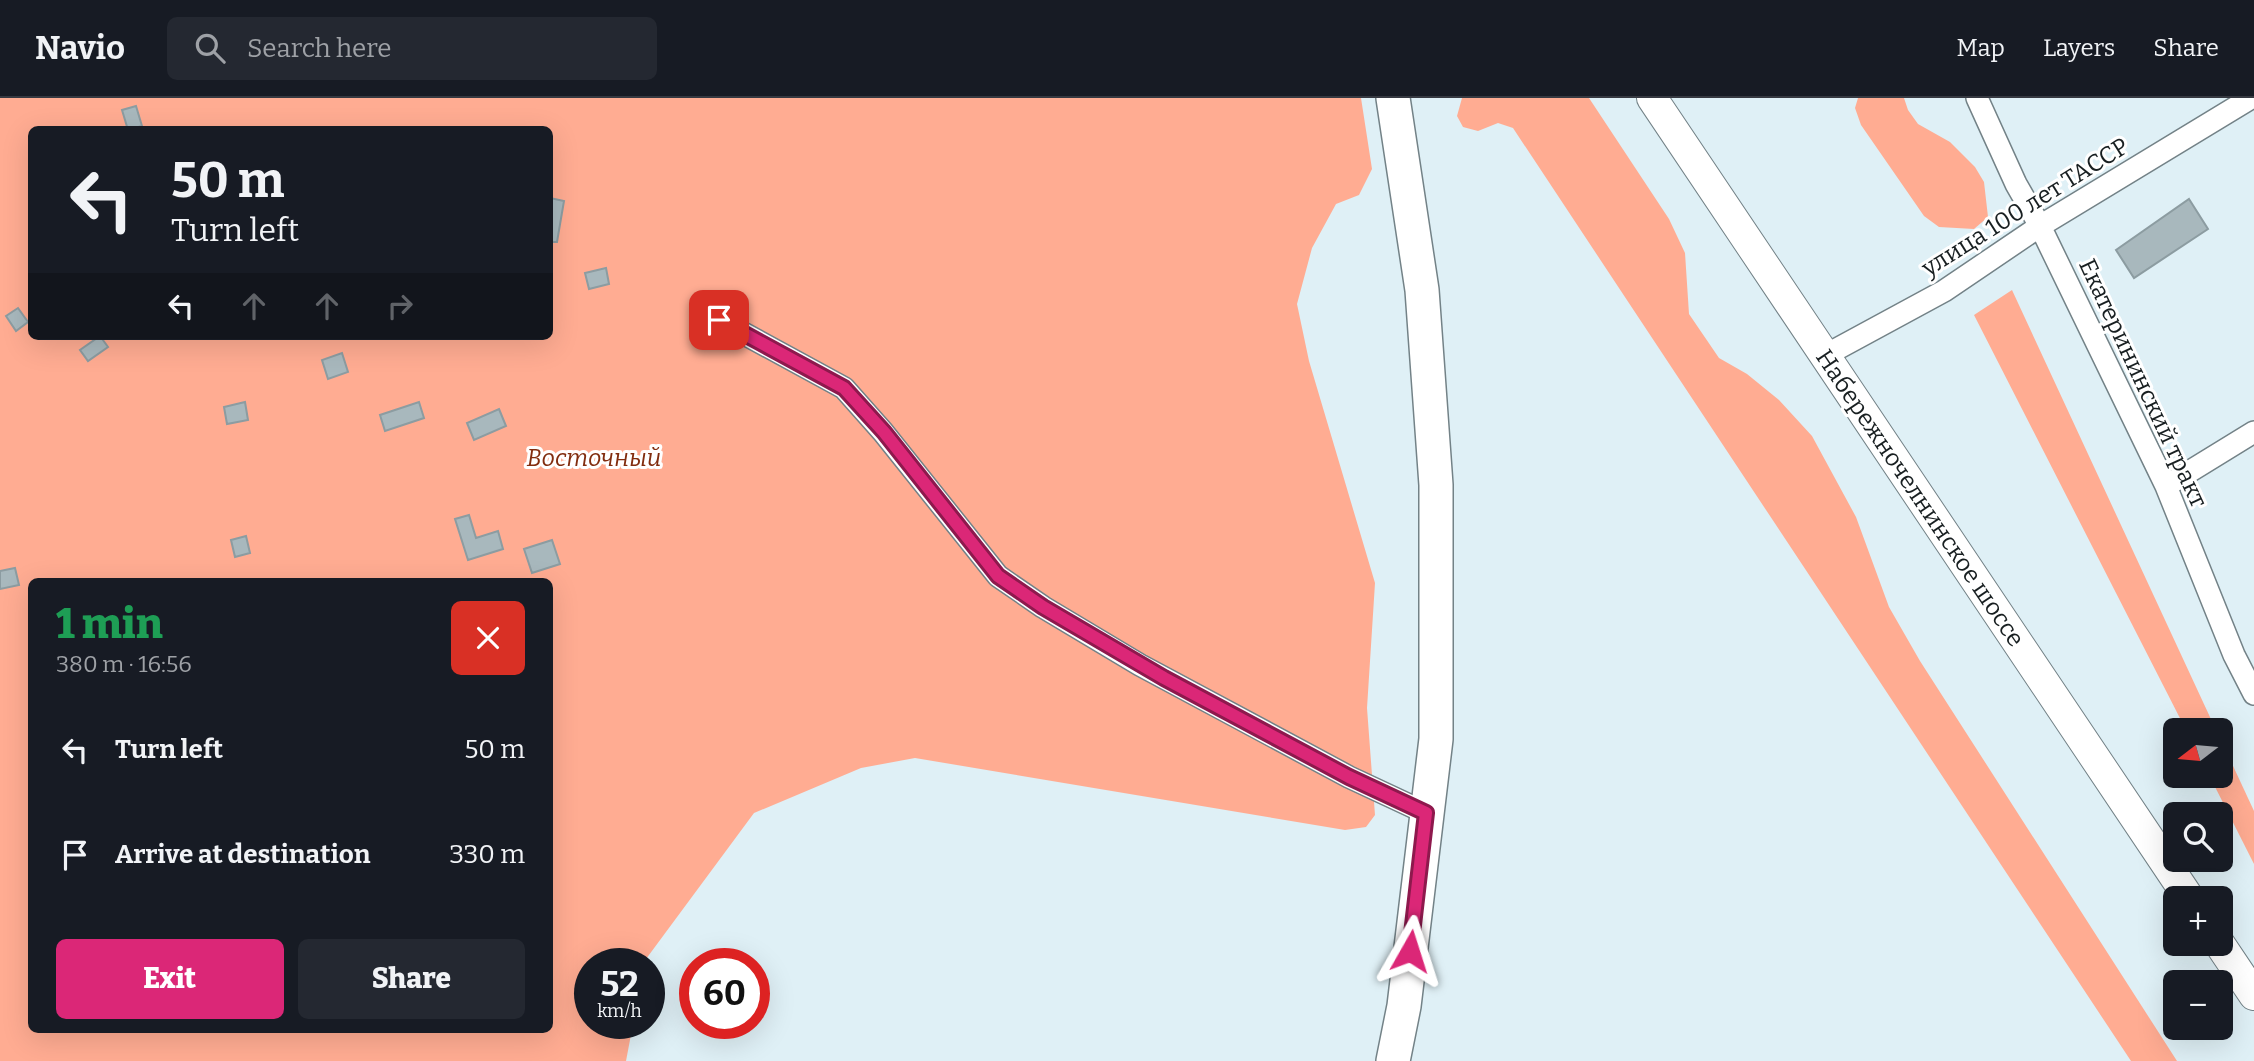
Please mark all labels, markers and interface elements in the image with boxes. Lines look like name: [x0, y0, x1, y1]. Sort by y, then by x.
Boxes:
search box: [167, 17, 657, 80]
text: Navio: [35, 28, 125, 68]
icon: search: [191, 29, 229, 67]
text: Search here: [247, 33, 391, 64]
text: Map: [1957, 34, 2005, 62]
text: Layers: [2043, 34, 2115, 62]
text: Share: [2153, 34, 2219, 62]
street label: улица 100 лет ТАССР: [1916, 132, 2134, 283]
text: 50 m: [171, 151, 284, 210]
icon: left: [56, 154, 147, 245]
text: Turn left: [171, 211, 299, 249]
street label: Екатерининский тракт: [2073, 254, 2213, 512]
icon: left: [162, 287, 200, 325]
icon: ahead: [235, 287, 273, 325]
icon: ahead: [308, 287, 346, 325]
icon: right: [381, 287, 419, 325]
pin: [689, 290, 749, 350]
icon: arrive: [700, 301, 738, 339]
street label: Набережночелнинское шоссе: [1810, 344, 2030, 652]
park label: Восточный: [527, 444, 661, 472]
text: 1 min: [56, 599, 163, 649]
button: close: [451, 601, 525, 675]
text: 380 m · 16:56: [56, 650, 192, 678]
north arrow: [2163, 718, 2233, 788]
map controls: [2163, 718, 2233, 1040]
icon: left: [56, 731, 94, 769]
text: Turn left: [115, 734, 223, 765]
text: 50 m: [464, 734, 525, 765]
button: search: [2163, 802, 2233, 872]
icon: arrive: [56, 836, 94, 874]
text: Arrive at destination: [115, 839, 370, 870]
text: 330 m: [449, 839, 525, 870]
button: +: [2163, 886, 2233, 956]
position arrow: [1373, 914, 1447, 988]
button: Exit: [56, 939, 284, 1019]
button: Share: [298, 939, 525, 1019]
speed limit sign: 60: [679, 948, 770, 1039]
text: 52: [600, 963, 639, 1005]
button: −: [2163, 970, 2233, 1040]
text: km/h: [597, 1000, 642, 1022]

